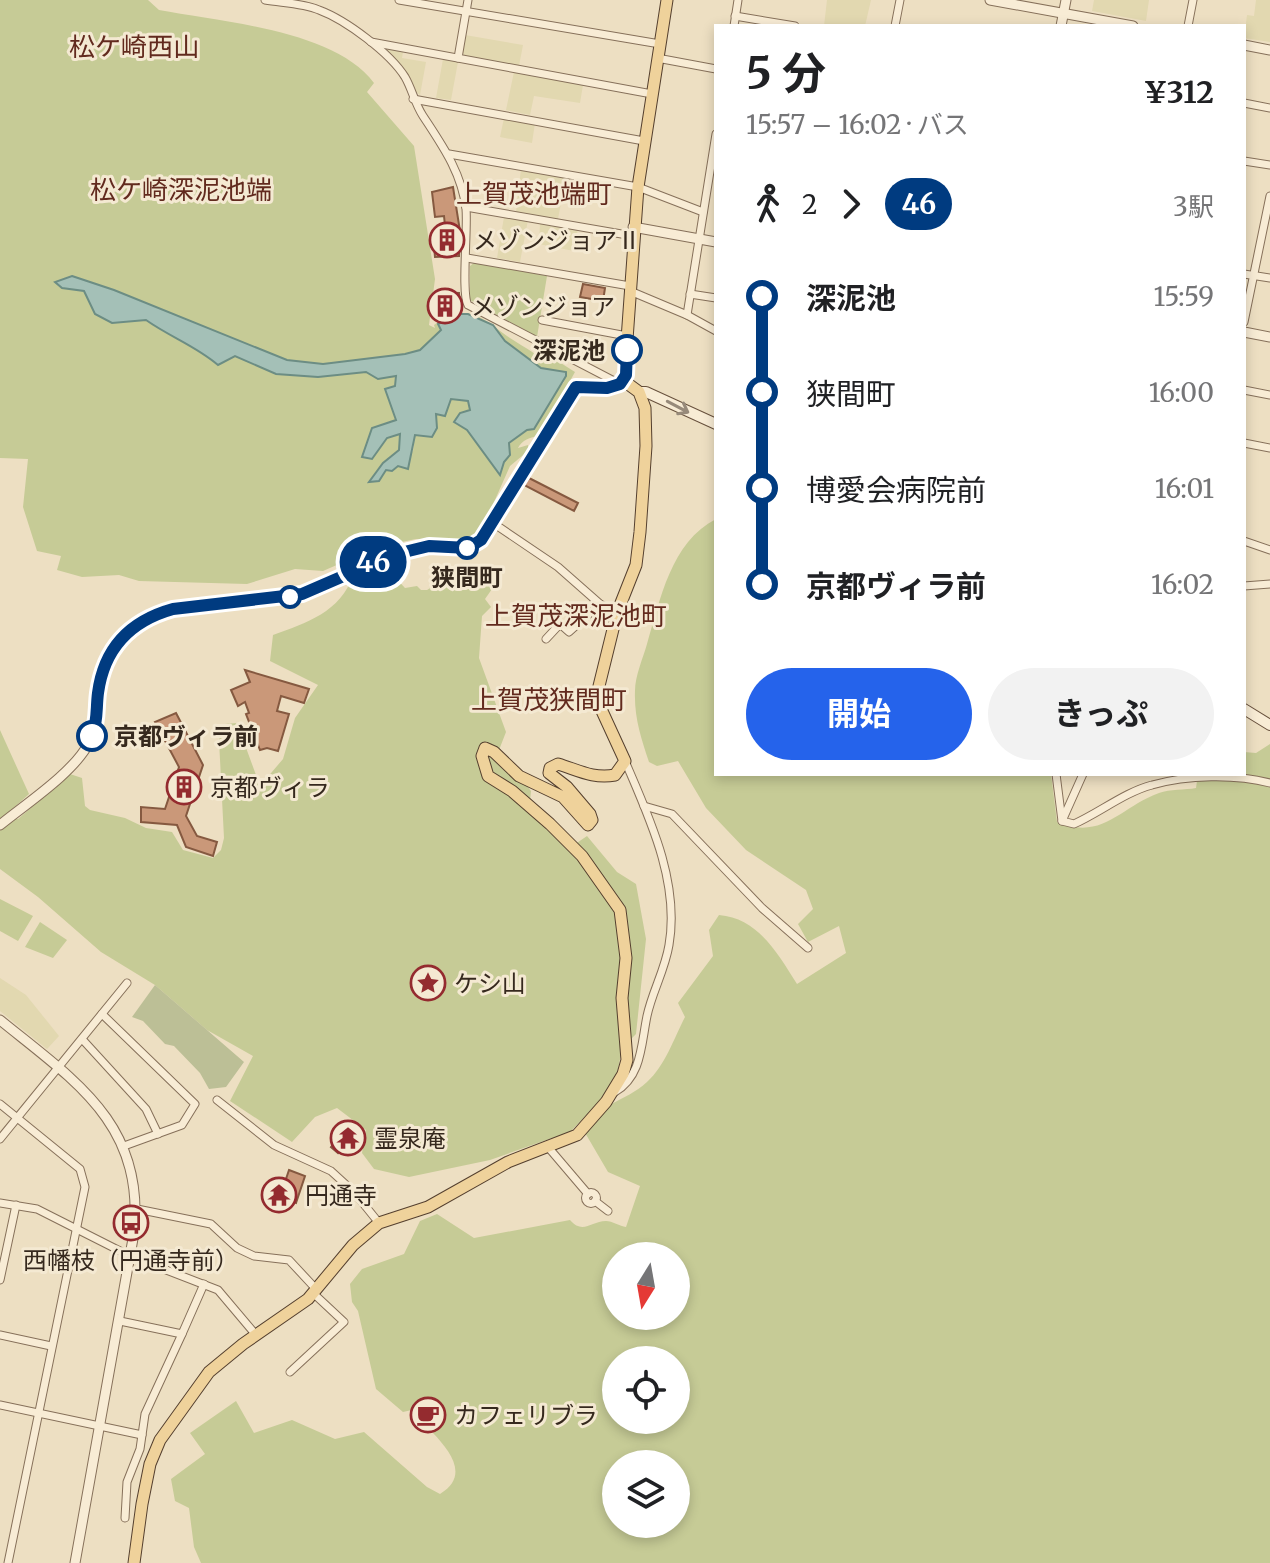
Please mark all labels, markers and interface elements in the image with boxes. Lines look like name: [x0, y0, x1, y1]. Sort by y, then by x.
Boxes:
district label: 松ケ崎西山: [69, 30, 199, 63]
text: 5 分: [746, 46, 826, 101]
text: ¥312: [1143, 73, 1214, 111]
text: 15:57 – 16:02 · バス: [746, 108, 969, 141]
district label: 松ケ崎深泥池端: [90, 173, 272, 206]
district label: 上賀茂池端町: [456, 177, 612, 210]
icon: walk: [746, 182, 790, 226]
icon: forward: [829, 182, 873, 226]
text: 46: [901, 186, 936, 222]
text: 2: [802, 188, 817, 221]
text: 3駅: [1173, 190, 1214, 223]
building icon: メゾンジョアⅡ: [428, 221, 466, 259]
place label: メゾンジョアⅡ: [473, 225, 641, 256]
text: 深泥池: [806, 279, 896, 317]
text: 15:59: [1153, 280, 1214, 313]
building icon: メゾンジョア: [426, 287, 464, 325]
place label: メゾンジョア: [471, 291, 615, 322]
place label: 深泥池: [533, 335, 605, 366]
marker: 深泥池: [612, 335, 642, 365]
text: 狭間町: [806, 375, 896, 413]
text: 16:00: [1149, 376, 1214, 409]
one-way arrow: [665, 399, 689, 415]
text: 博愛会病院前: [806, 471, 986, 509]
text: 16:01: [1155, 472, 1214, 505]
line badge: 46: [337, 536, 409, 588]
marker: 狭間町: [456, 537, 478, 559]
text: 46: [356, 544, 390, 580]
place label: 狭間町: [431, 562, 503, 593]
text: 京都ヴィラ前: [806, 567, 986, 605]
text: 16:02: [1151, 568, 1214, 601]
unlabelled marker: [279, 586, 301, 608]
district label: 上賀茂深泥池町: [485, 599, 667, 632]
button: 開始: [746, 668, 972, 760]
button: きっぷ: [988, 668, 1214, 760]
district label: 上賀茂狭間町: [471, 683, 627, 716]
marker: 京都ヴィラ前: [77, 721, 107, 751]
place label: 京都ヴィラ前: [114, 721, 258, 752]
building icon: 京都ヴィラ: [165, 768, 203, 806]
place label: 京都ヴィラ: [210, 772, 330, 803]
place icon: ケシ山: [409, 964, 447, 1002]
place label: ケシ山: [454, 968, 526, 999]
temple icon: 霊泉庵: [329, 1119, 367, 1157]
place label: 霊泉庵: [374, 1123, 446, 1154]
temple icon: 円通寺: [260, 1176, 298, 1214]
place label: 円通寺: [305, 1180, 377, 1211]
bus stop icon: 西幡枝（円通寺前）: [112, 1204, 150, 1242]
north arrow: [602, 1242, 690, 1330]
map controls: [602, 1242, 690, 1538]
place label: 西幡枝（円通寺前）: [23, 1245, 239, 1276]
button: locate: [602, 1346, 690, 1434]
cafe icon: カフェリブラ: [409, 1396, 447, 1434]
place label: カフェリブラ: [454, 1400, 598, 1431]
button: layers: [602, 1450, 690, 1538]

